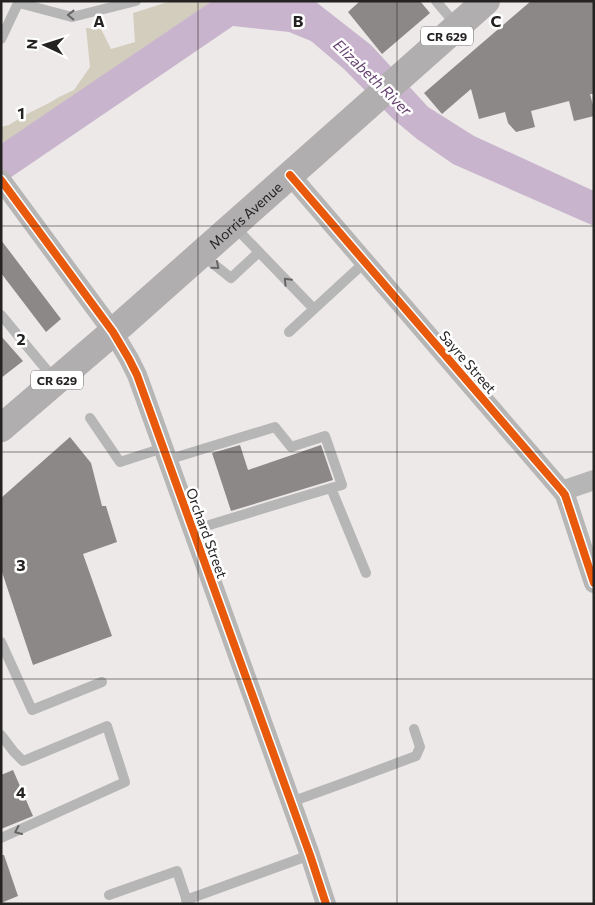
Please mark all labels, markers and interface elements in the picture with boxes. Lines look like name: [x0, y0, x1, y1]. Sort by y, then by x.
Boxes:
one-way arrow: [67, 10, 75, 20]
text: A: [93, 11, 105, 30]
text: B: [293, 11, 304, 30]
text: C: [491, 11, 502, 30]
north arrow: [20, 20, 70, 70]
road number: CR 629: [421, 27, 473, 46]
water label: Elizabeth River: [330, 35, 416, 119]
text: N: [23, 38, 40, 50]
text: 1: [17, 103, 25, 122]
street label: Morris Avenue: [205, 178, 285, 252]
one-way arrow: [210, 260, 219, 269]
one-way arrow: [283, 277, 292, 286]
street label: Sayre Street: [436, 327, 500, 397]
text: 2: [16, 329, 26, 348]
road number: CR 629: [31, 370, 83, 390]
street label: Orchard Street: [183, 486, 231, 581]
text: 3: [16, 555, 26, 574]
text: 4: [16, 782, 26, 801]
one-way arrow: [14, 824, 23, 835]

